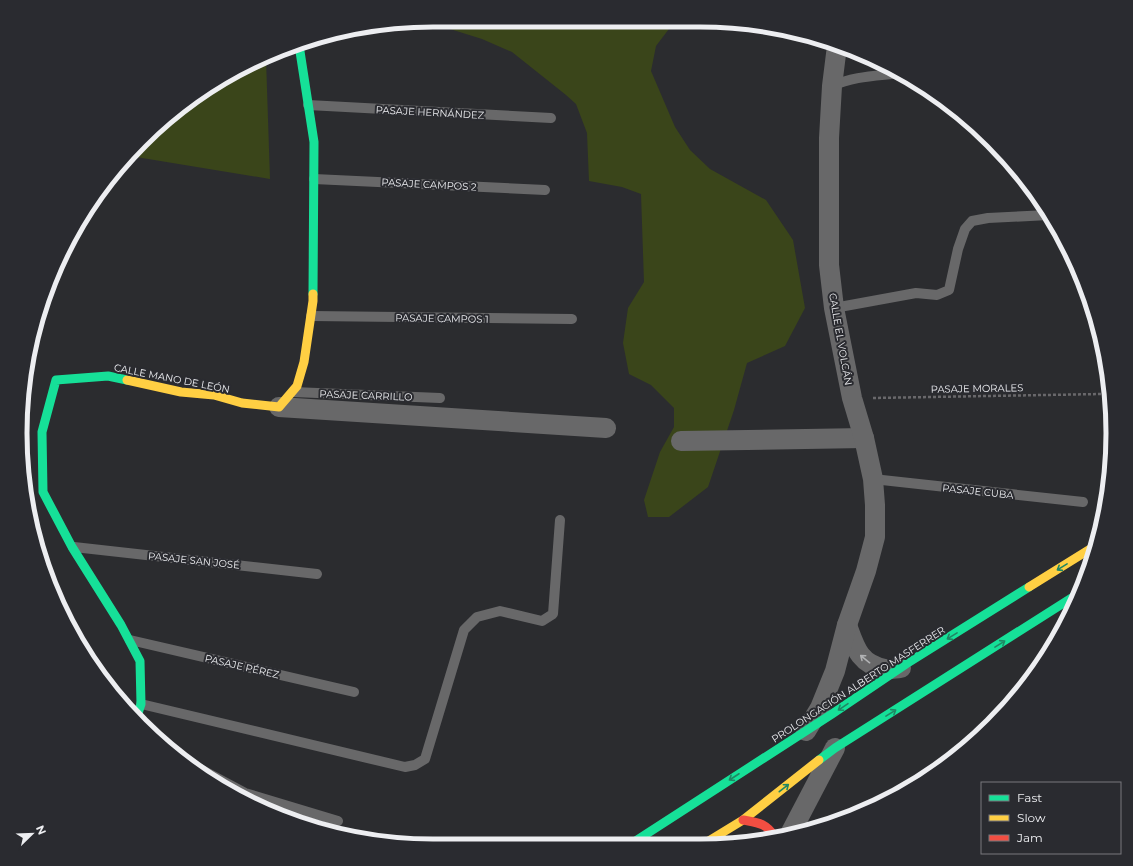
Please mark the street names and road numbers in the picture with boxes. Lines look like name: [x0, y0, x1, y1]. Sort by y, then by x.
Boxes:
street label: PASAJE HERNÁNDEZ: [375, 103, 485, 122]
street label: PASAJE CAMPOS 2: [381, 176, 477, 194]
street label: CALLE EL VOLCÁN: [826, 292, 855, 386]
street label: PASAJE CAMPOS 1: [395, 311, 489, 326]
street label: CALLE MANO DE LEÓN: [113, 361, 231, 396]
street label: PASAJE MORALES: [931, 381, 1023, 396]
street label: PASAJE CARRILLO: [319, 387, 413, 404]
street label: PASAJE CUBA: [942, 481, 1015, 502]
street label: PASAJE SAN JOSÉ: [148, 549, 241, 572]
street label: PROLONGACIÓN ALBERTO MASFERRER: [769, 623, 948, 746]
street label: PASAJE PÉREZ: [203, 652, 281, 681]

